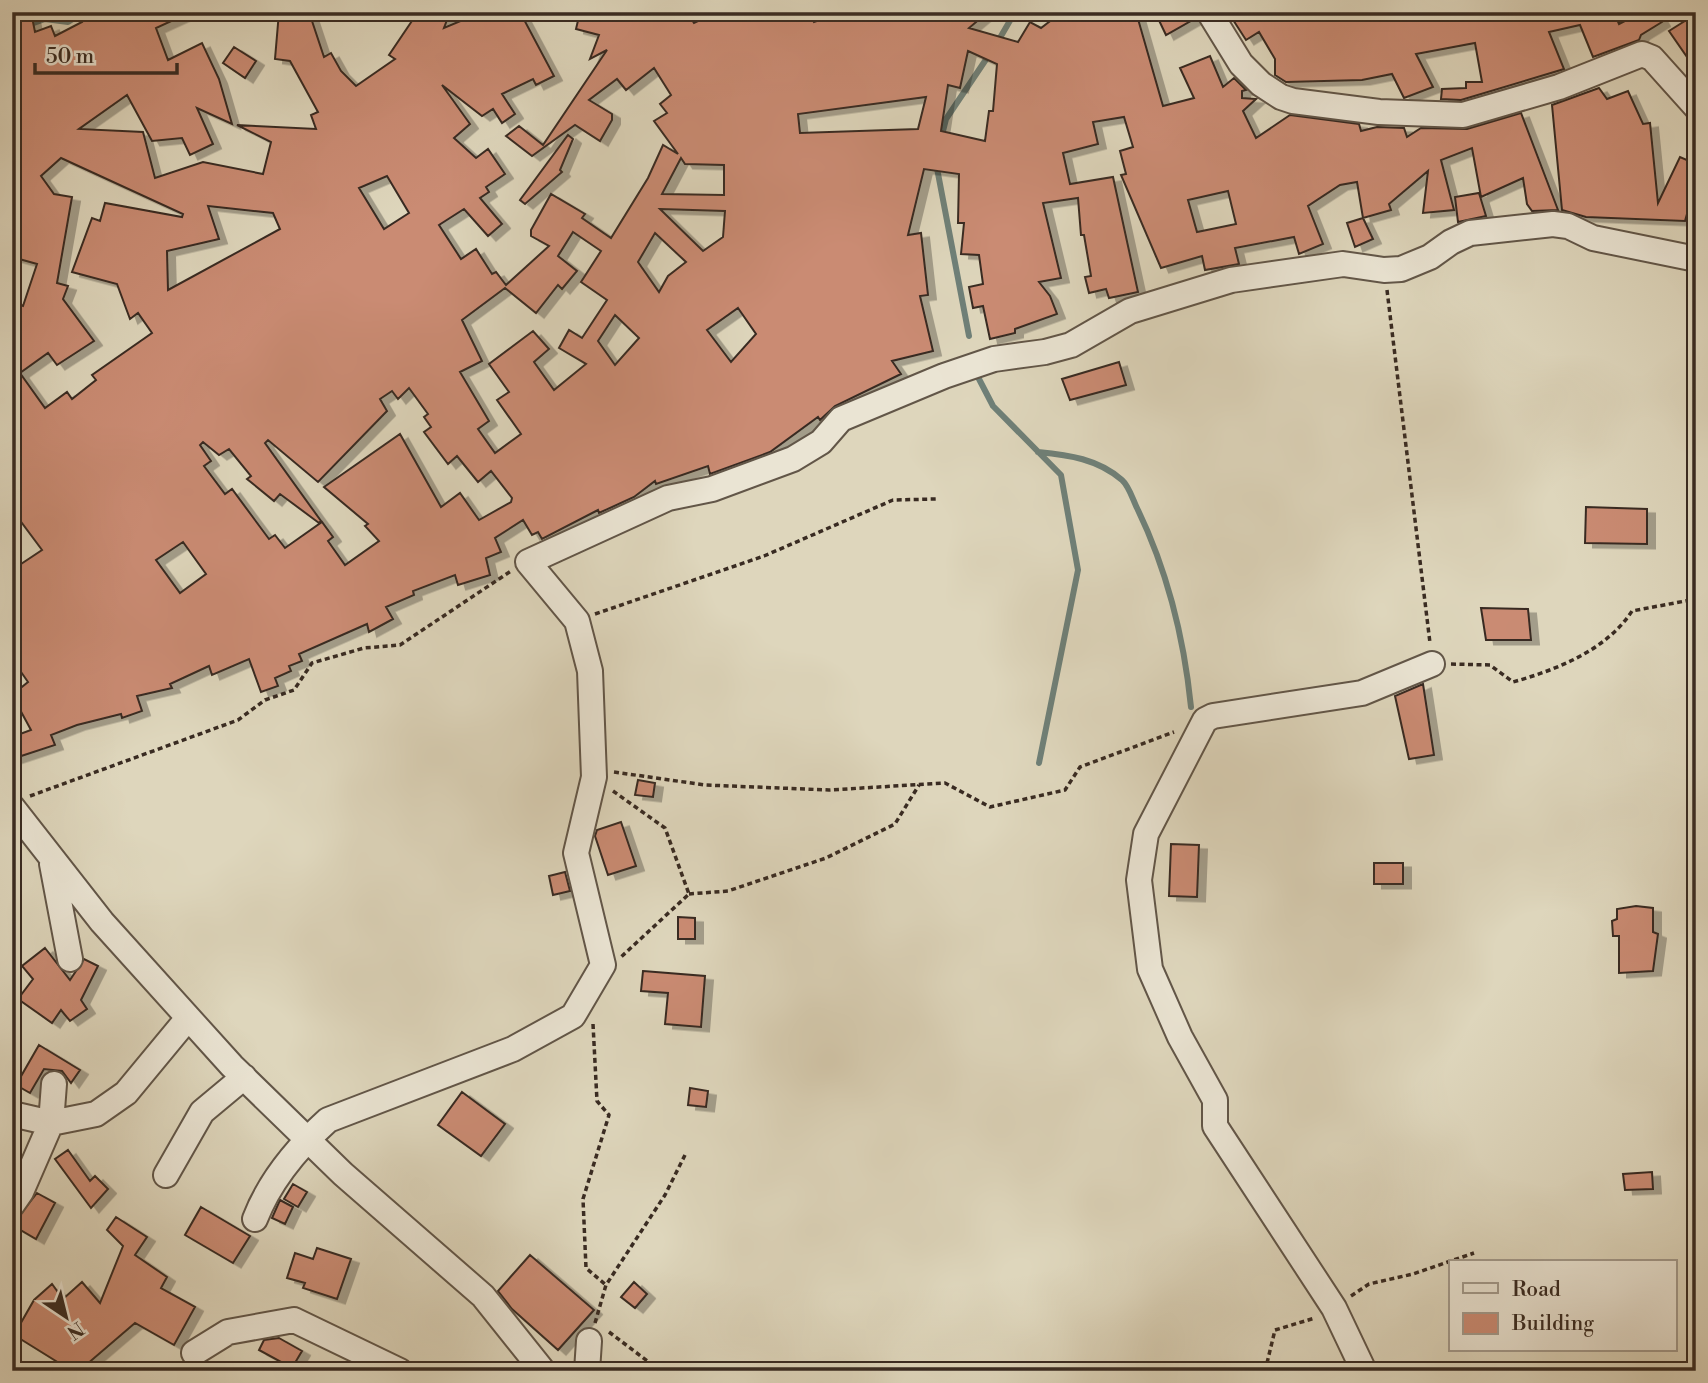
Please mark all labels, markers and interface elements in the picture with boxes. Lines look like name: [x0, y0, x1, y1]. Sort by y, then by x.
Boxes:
scale bar: [35, 32, 177, 76]
text: 50 m: [46, 44, 94, 70]
legend: [1449, 1260, 1676, 1352]
text: Road: [1512, 1277, 1561, 1303]
north arrow: [32, 1282, 102, 1352]
text: Building: [1511, 1311, 1594, 1337]
text: N: [62, 1316, 88, 1344]

